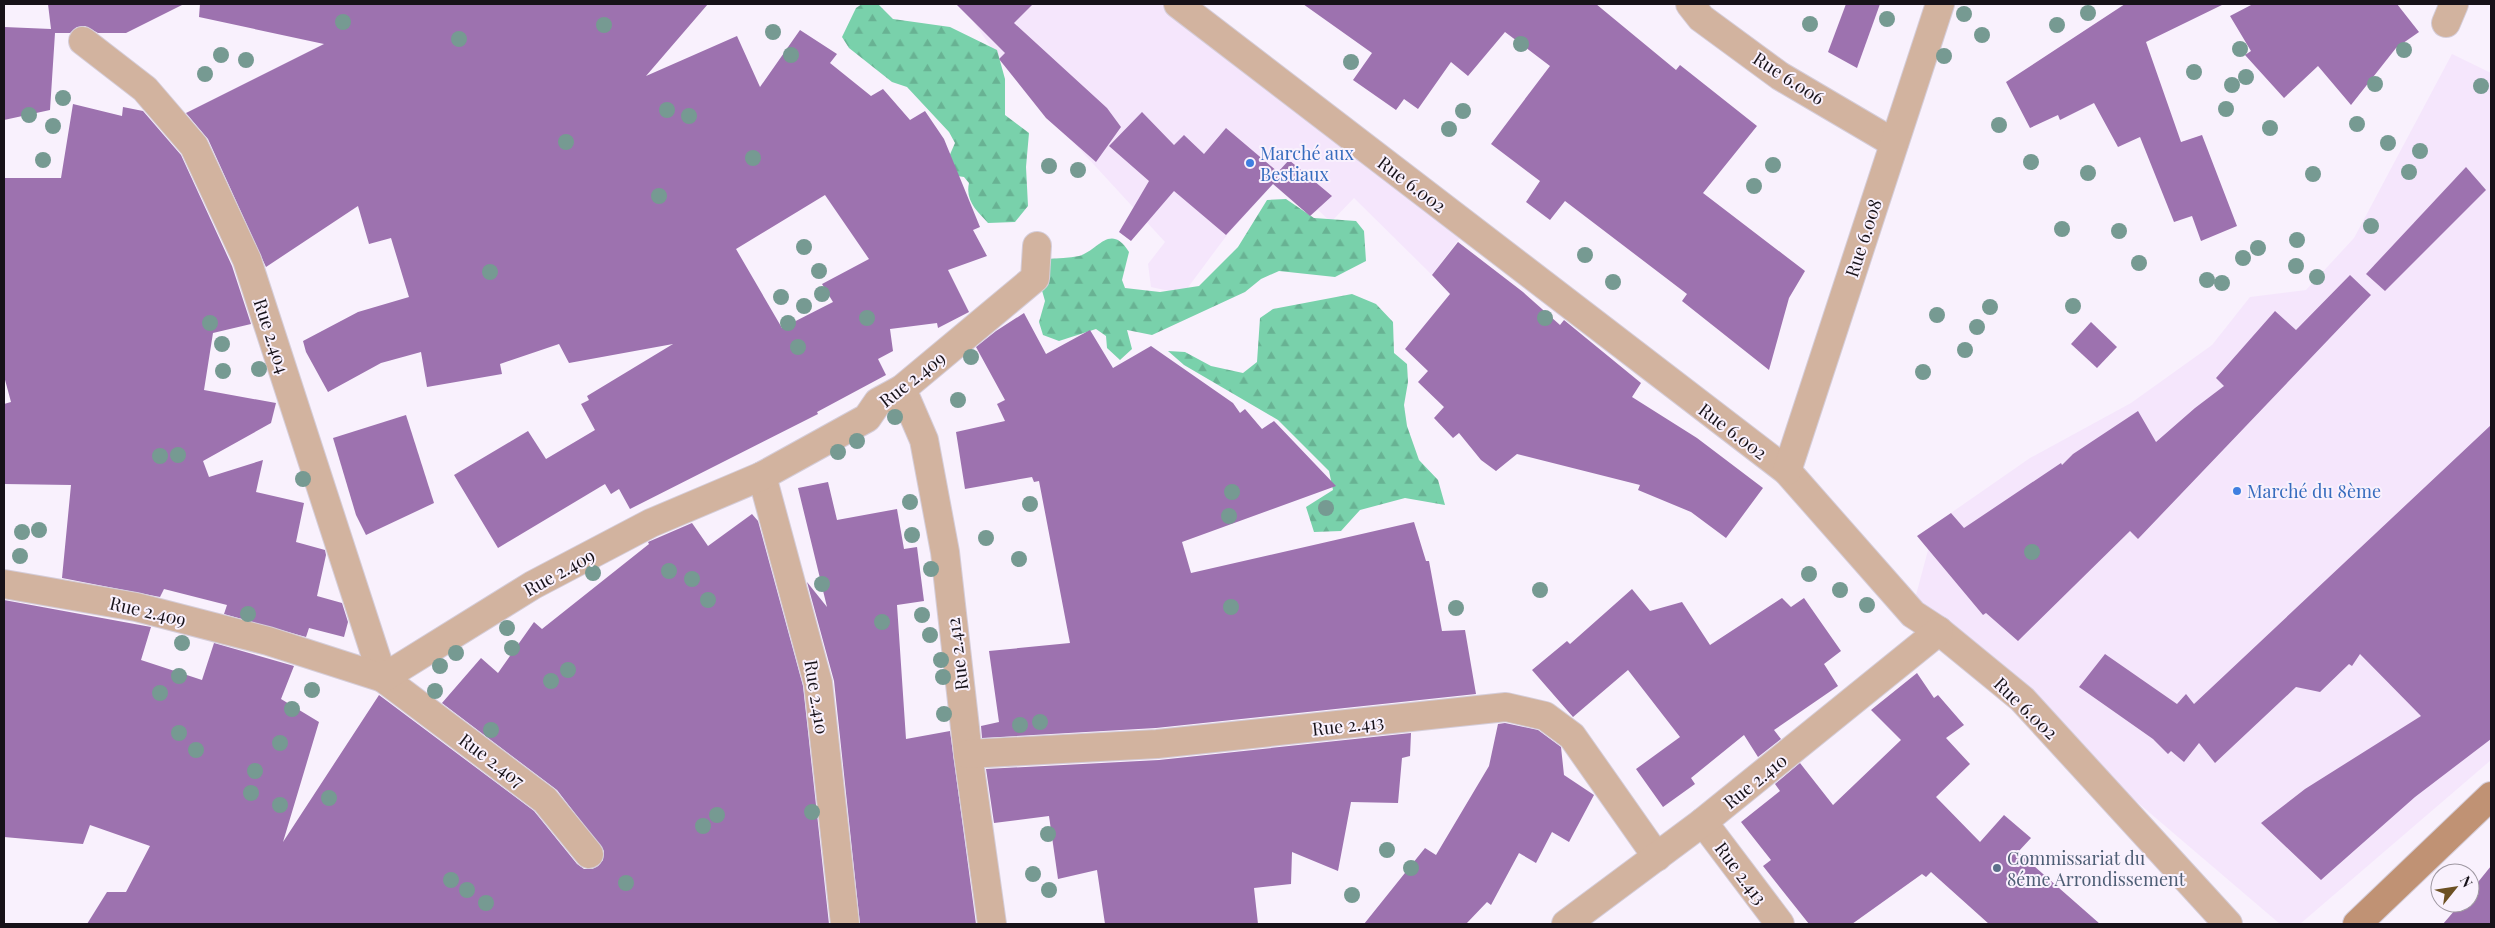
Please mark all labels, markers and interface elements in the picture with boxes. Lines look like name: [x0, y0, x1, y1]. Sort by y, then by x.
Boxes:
street label: Rue 6.006: [1749, 46, 1829, 110]
place label: Marché aux Bestiaux: [1260, 141, 1355, 186]
street label: Rue 6.002: [1373, 150, 1451, 218]
marker: Marché aux Bestiaux: [1244, 157, 1256, 169]
street label: Rue 6.008: [1839, 196, 1887, 280]
street label: Rue 2.404: [249, 295, 295, 377]
street label: Rue 2.409: [874, 346, 950, 412]
street label: Rue 6.002: [1694, 397, 1772, 465]
place label: Marché du 8ème: [2247, 479, 2381, 503]
marker: Marché du 8ème: [2231, 485, 2243, 497]
street label: Rue 2.409: [519, 543, 599, 601]
street label: Rue 2.409: [107, 591, 189, 631]
street label: Rue 2.412: [941, 616, 973, 692]
street label: Rue 2.410: [799, 658, 835, 736]
street label: Rue 6.002: [1989, 672, 2063, 744]
street label: Rue 2.413: [1311, 709, 1385, 741]
street label: Rue 2.407: [454, 728, 530, 793]
street label: Rue 2.410: [1718, 748, 1792, 814]
street label: Rue 2.413: [1710, 837, 1772, 909]
place label: Commissariat du 8éme Arrondissement: [2007, 846, 2186, 891]
marker: Commissariat du 8éme Arrondissement: [1991, 862, 2003, 874]
north arrow: [2430, 863, 2480, 913]
text: N: [2456, 872, 2477, 890]

